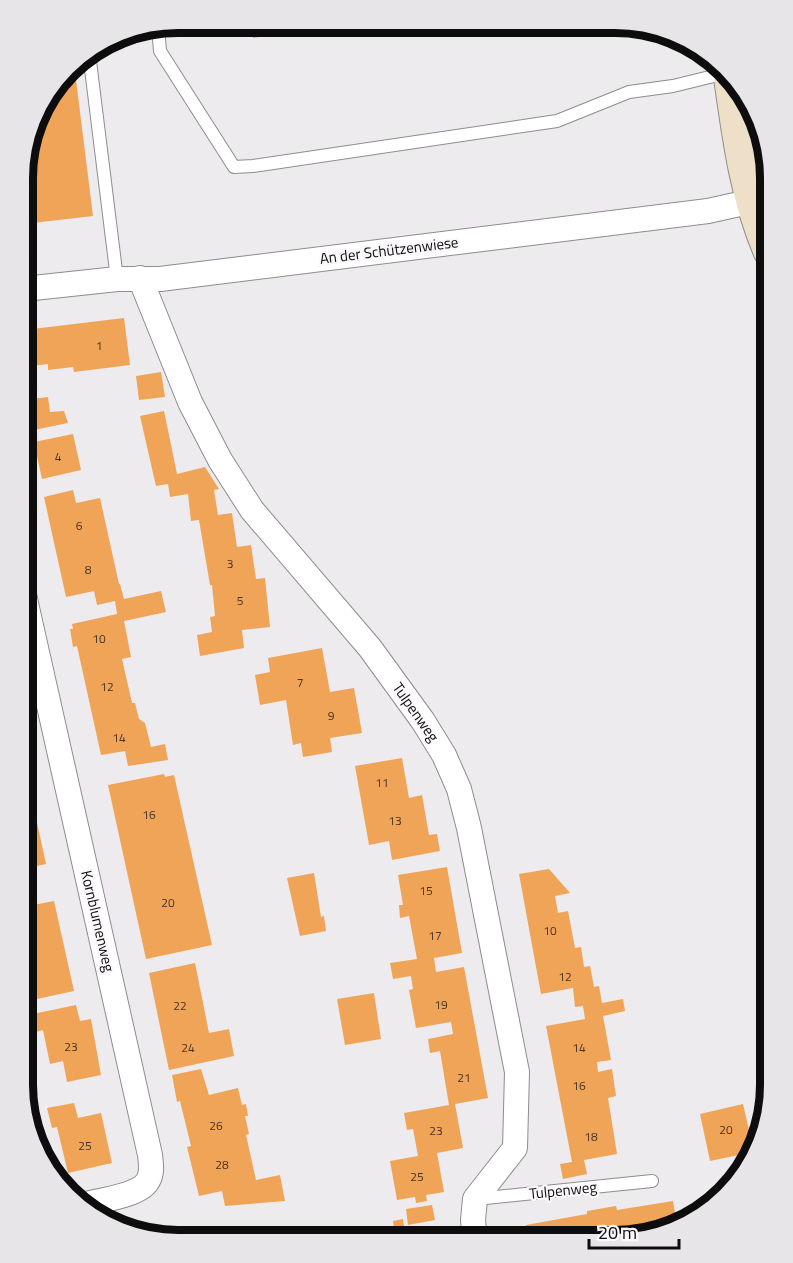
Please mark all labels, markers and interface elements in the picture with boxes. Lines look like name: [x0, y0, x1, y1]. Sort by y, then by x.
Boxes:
street label: An der Schützenwiese: [318, 230, 460, 270]
house number: 1: [96, 336, 102, 355]
house number: 4: [55, 447, 62, 466]
house number: 6: [76, 516, 83, 535]
house number: 3: [227, 554, 233, 573]
house number: 8: [85, 560, 92, 579]
house number: 5: [237, 591, 244, 610]
house number: 10: [92, 629, 106, 648]
house number: 7: [297, 673, 303, 692]
house number: 12: [100, 677, 114, 696]
street label: Tulpenweg: [387, 678, 445, 747]
house number: 9: [328, 706, 335, 725]
house number: 14: [112, 728, 126, 747]
house number: 11: [375, 773, 389, 792]
house number: 16: [142, 805, 156, 824]
house number: 13: [388, 811, 402, 830]
street label: Kornblumenweg: [75, 868, 121, 974]
house number: 15: [419, 881, 433, 900]
house number: 20: [161, 893, 175, 912]
house number: 10: [543, 921, 557, 940]
house number: 17: [428, 926, 442, 945]
house number: 12: [558, 967, 572, 986]
house number: 19: [434, 995, 448, 1014]
house number: 22: [173, 996, 187, 1015]
house number: 23: [64, 1037, 78, 1056]
house number: 24: [181, 1038, 195, 1057]
house number: 14: [572, 1038, 586, 1057]
house number: 21: [457, 1068, 471, 1087]
house number: 16: [572, 1076, 586, 1095]
house number: 26: [209, 1116, 223, 1135]
house number: 20: [719, 1120, 733, 1139]
house number: 23: [429, 1121, 443, 1140]
house number: 18: [584, 1127, 598, 1146]
house number: 25: [78, 1136, 92, 1155]
house number: 28: [215, 1155, 229, 1174]
house number: 25: [410, 1167, 424, 1186]
street label: Tulpenweg: [528, 1175, 598, 1205]
scale bar: [589, 1212, 679, 1250]
text: 20 m: [598, 1219, 637, 1246]

